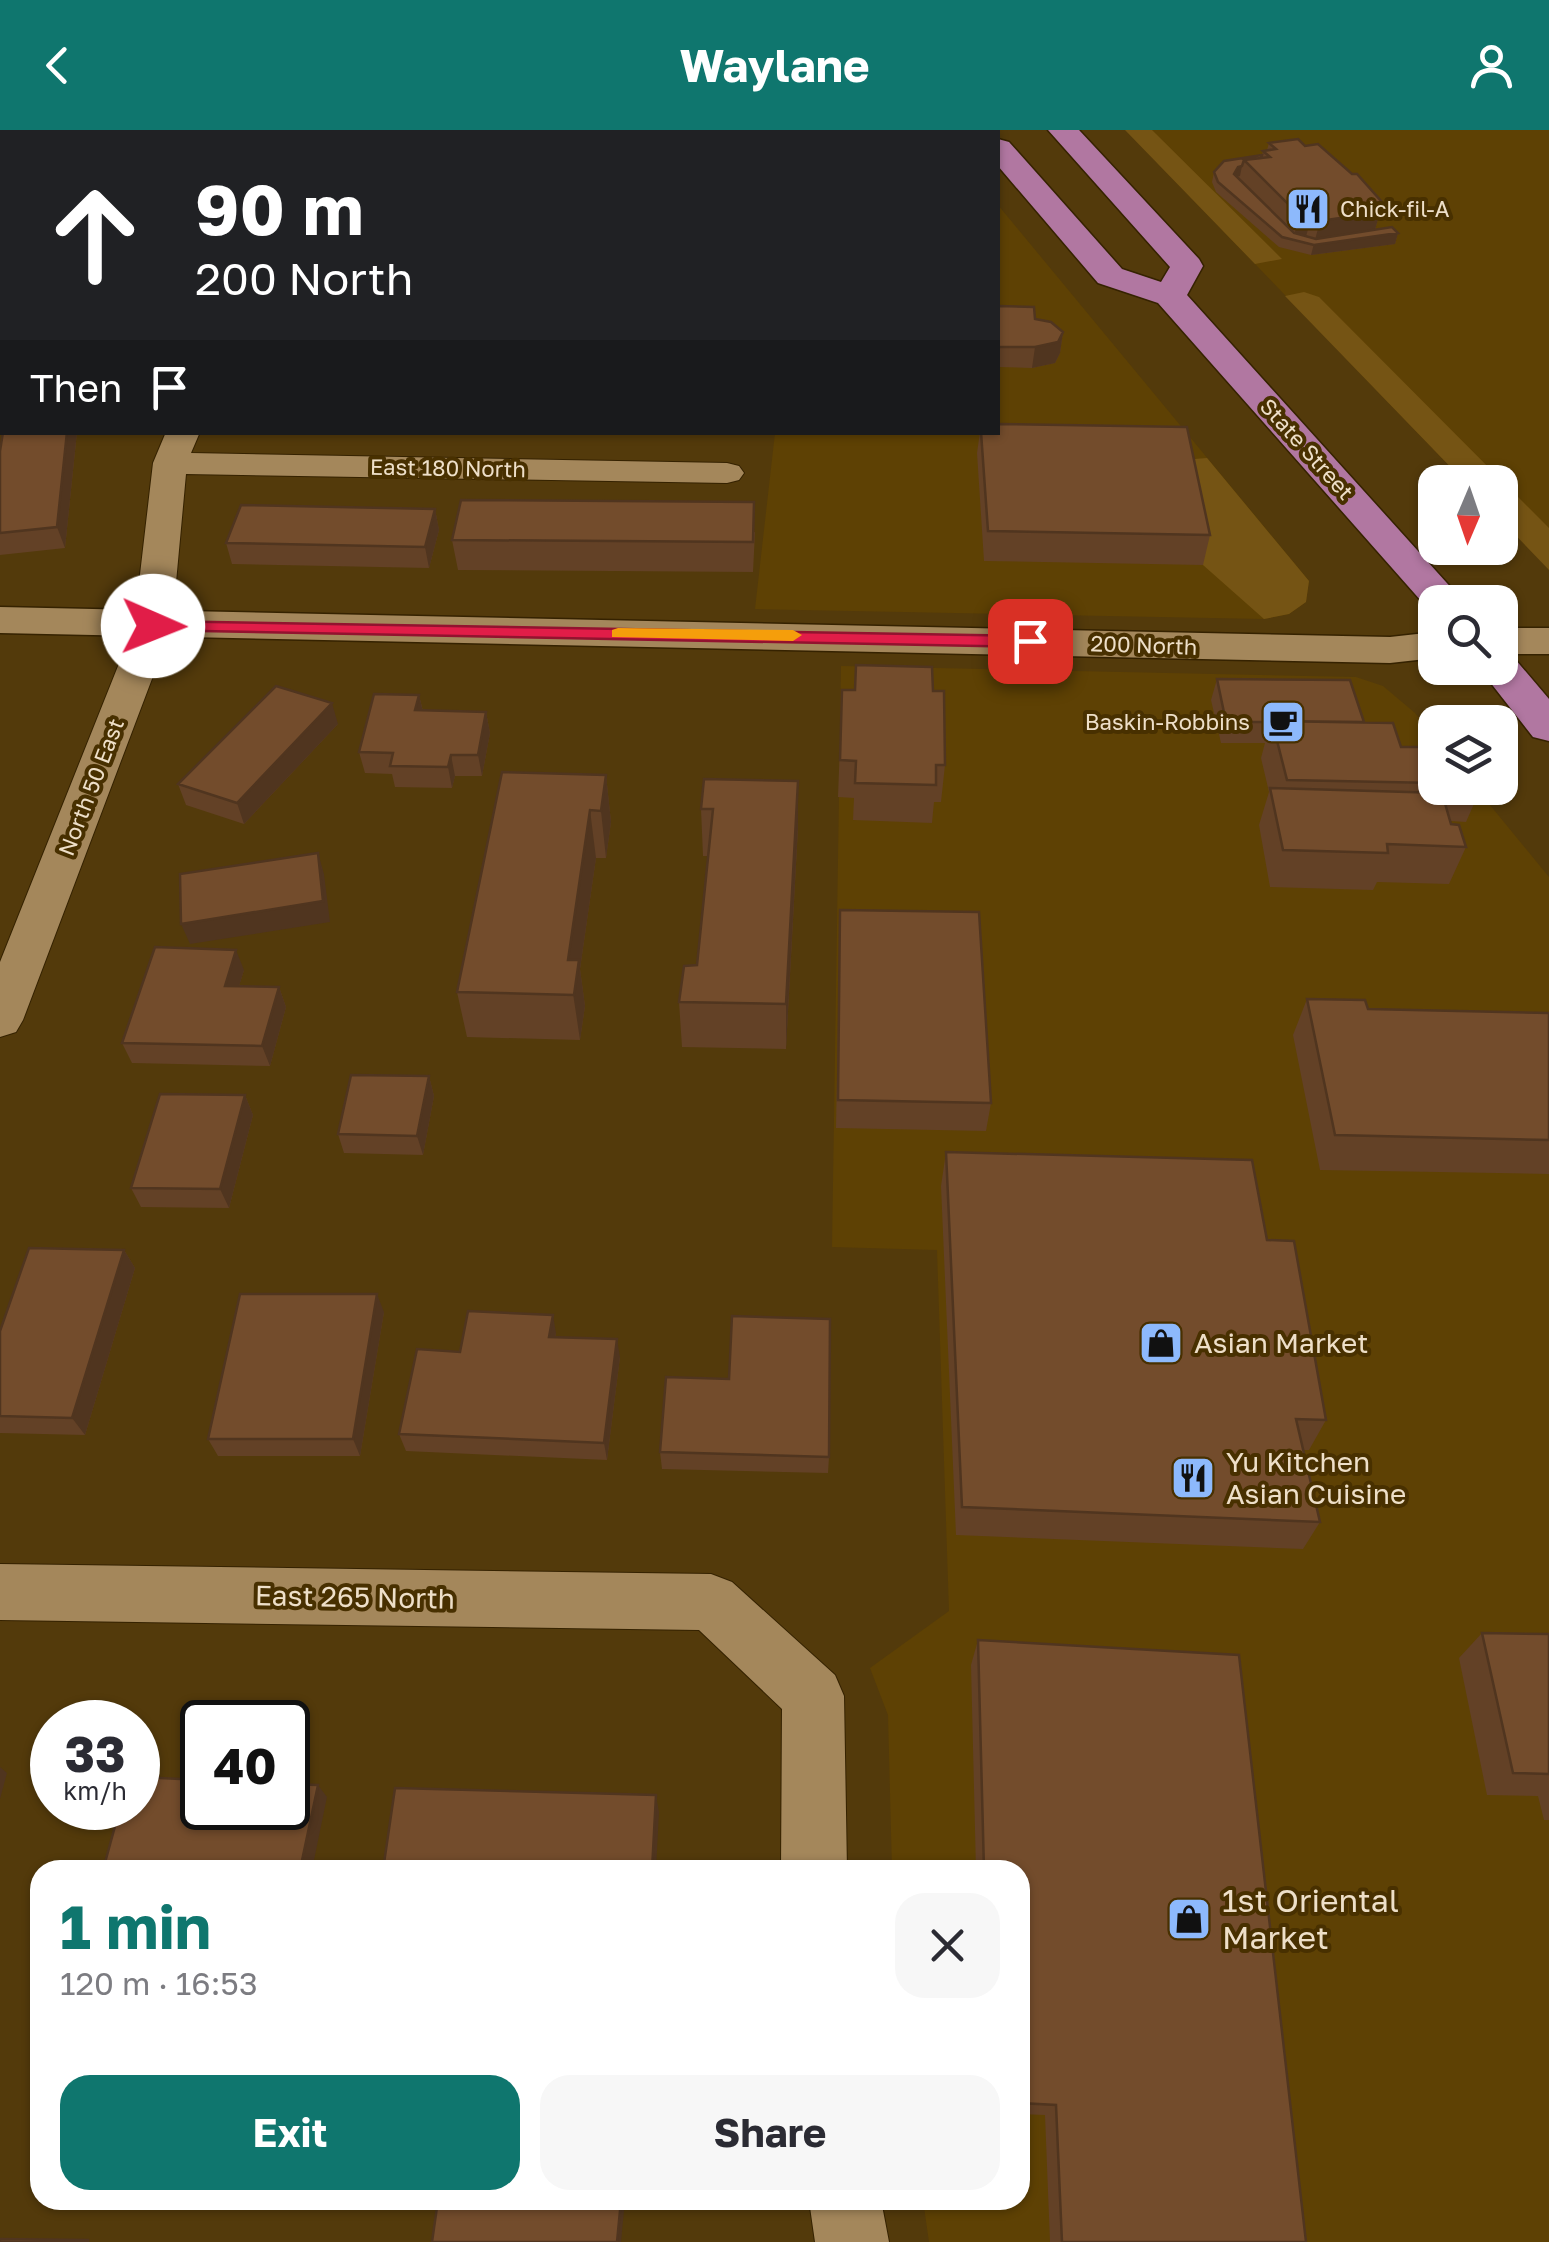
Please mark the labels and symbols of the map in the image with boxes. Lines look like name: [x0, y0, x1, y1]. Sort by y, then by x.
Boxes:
restaurant icon: Chick-fil-A: [1285, 186, 1331, 232]
place label: Chick-fil-A: [1340, 195, 1450, 222]
street label: State Street: [1255, 393, 1360, 505]
street label: East 180 North: [370, 453, 526, 482]
north arrow: [1418, 465, 1518, 565]
position arrow: [101, 574, 205, 678]
pin: [988, 599, 1073, 684]
street label: 200 North: [1090, 629, 1198, 660]
cafe icon: Baskin-Robbins: [1260, 699, 1306, 745]
place label: Baskin-Robbins: [1085, 708, 1250, 735]
street label: North 50 East: [52, 714, 129, 859]
shop icon: Asian Market: [1138, 1320, 1184, 1366]
place label: Asian Market: [1194, 1326, 1369, 1359]
place label: Yu Kitchen Asian Cuisine: [1226, 1445, 1406, 1510]
restaurant icon: Yu Kitchen Asian Cuisine: [1170, 1455, 1216, 1501]
street label: East 265 North: [255, 1578, 455, 1615]
speed limit sign: 40: [180, 1700, 310, 1830]
place label: 1st Oriental Market: [1222, 1881, 1399, 1956]
shop icon: 1st Oriental Market: [1166, 1896, 1212, 1942]

